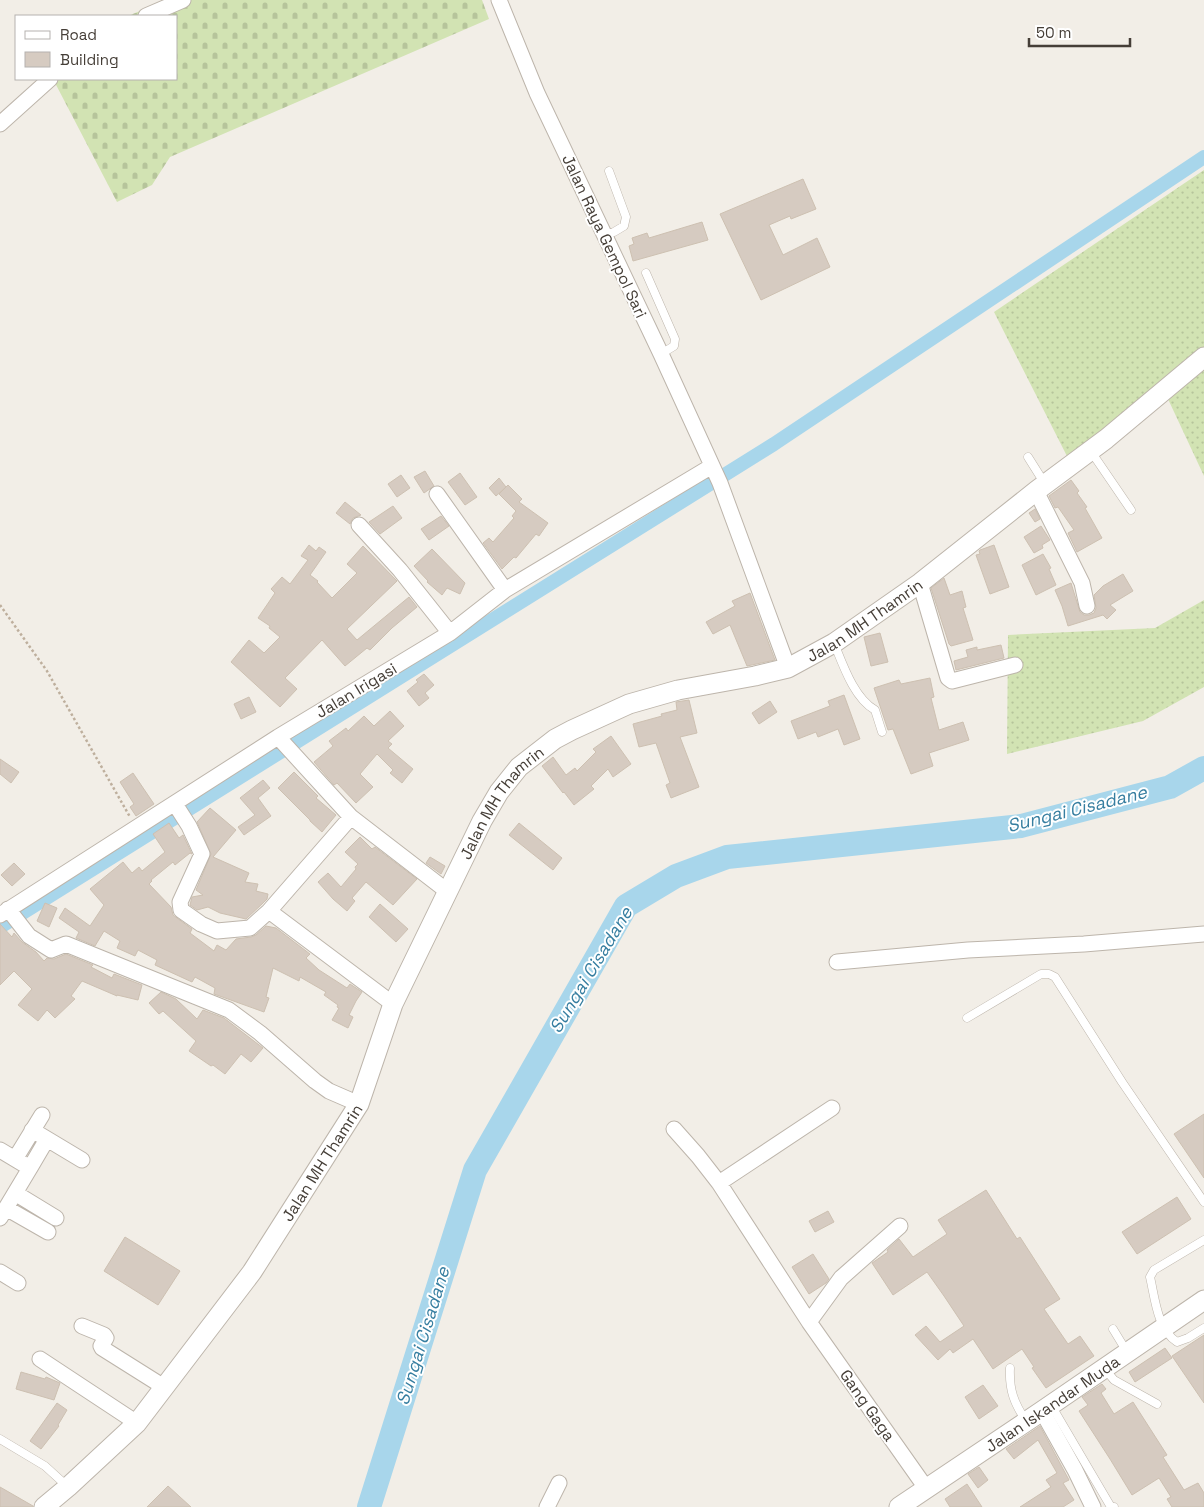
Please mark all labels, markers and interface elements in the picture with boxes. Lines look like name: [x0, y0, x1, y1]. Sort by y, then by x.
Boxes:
legend: [15, 15, 178, 80]
scale bar: [1029, 15, 1130, 47]
text: 50 m: [1036, 23, 1071, 42]
text: Road: [60, 25, 97, 44]
text: Building: [60, 50, 119, 69]
street label: Jalan Raya Gempol Sari: [557, 151, 652, 322]
street label: Jalan MH Thamrin: [803, 574, 927, 667]
street label: Jalan Irigasi: [312, 658, 401, 723]
street label: Jalan MH Thamrin: [455, 742, 548, 863]
water label: Sungai Cisadane: [1005, 780, 1150, 837]
water label: Sungai Cisadane: [544, 901, 638, 1037]
street label: Jalan MH Thamrin: [277, 1100, 367, 1225]
water label: Sungai Cisadane: [391, 1263, 455, 1408]
street label: Jalan Iskandar Muda: [981, 1351, 1124, 1457]
street label: Gang Gaga: [835, 1365, 900, 1445]

